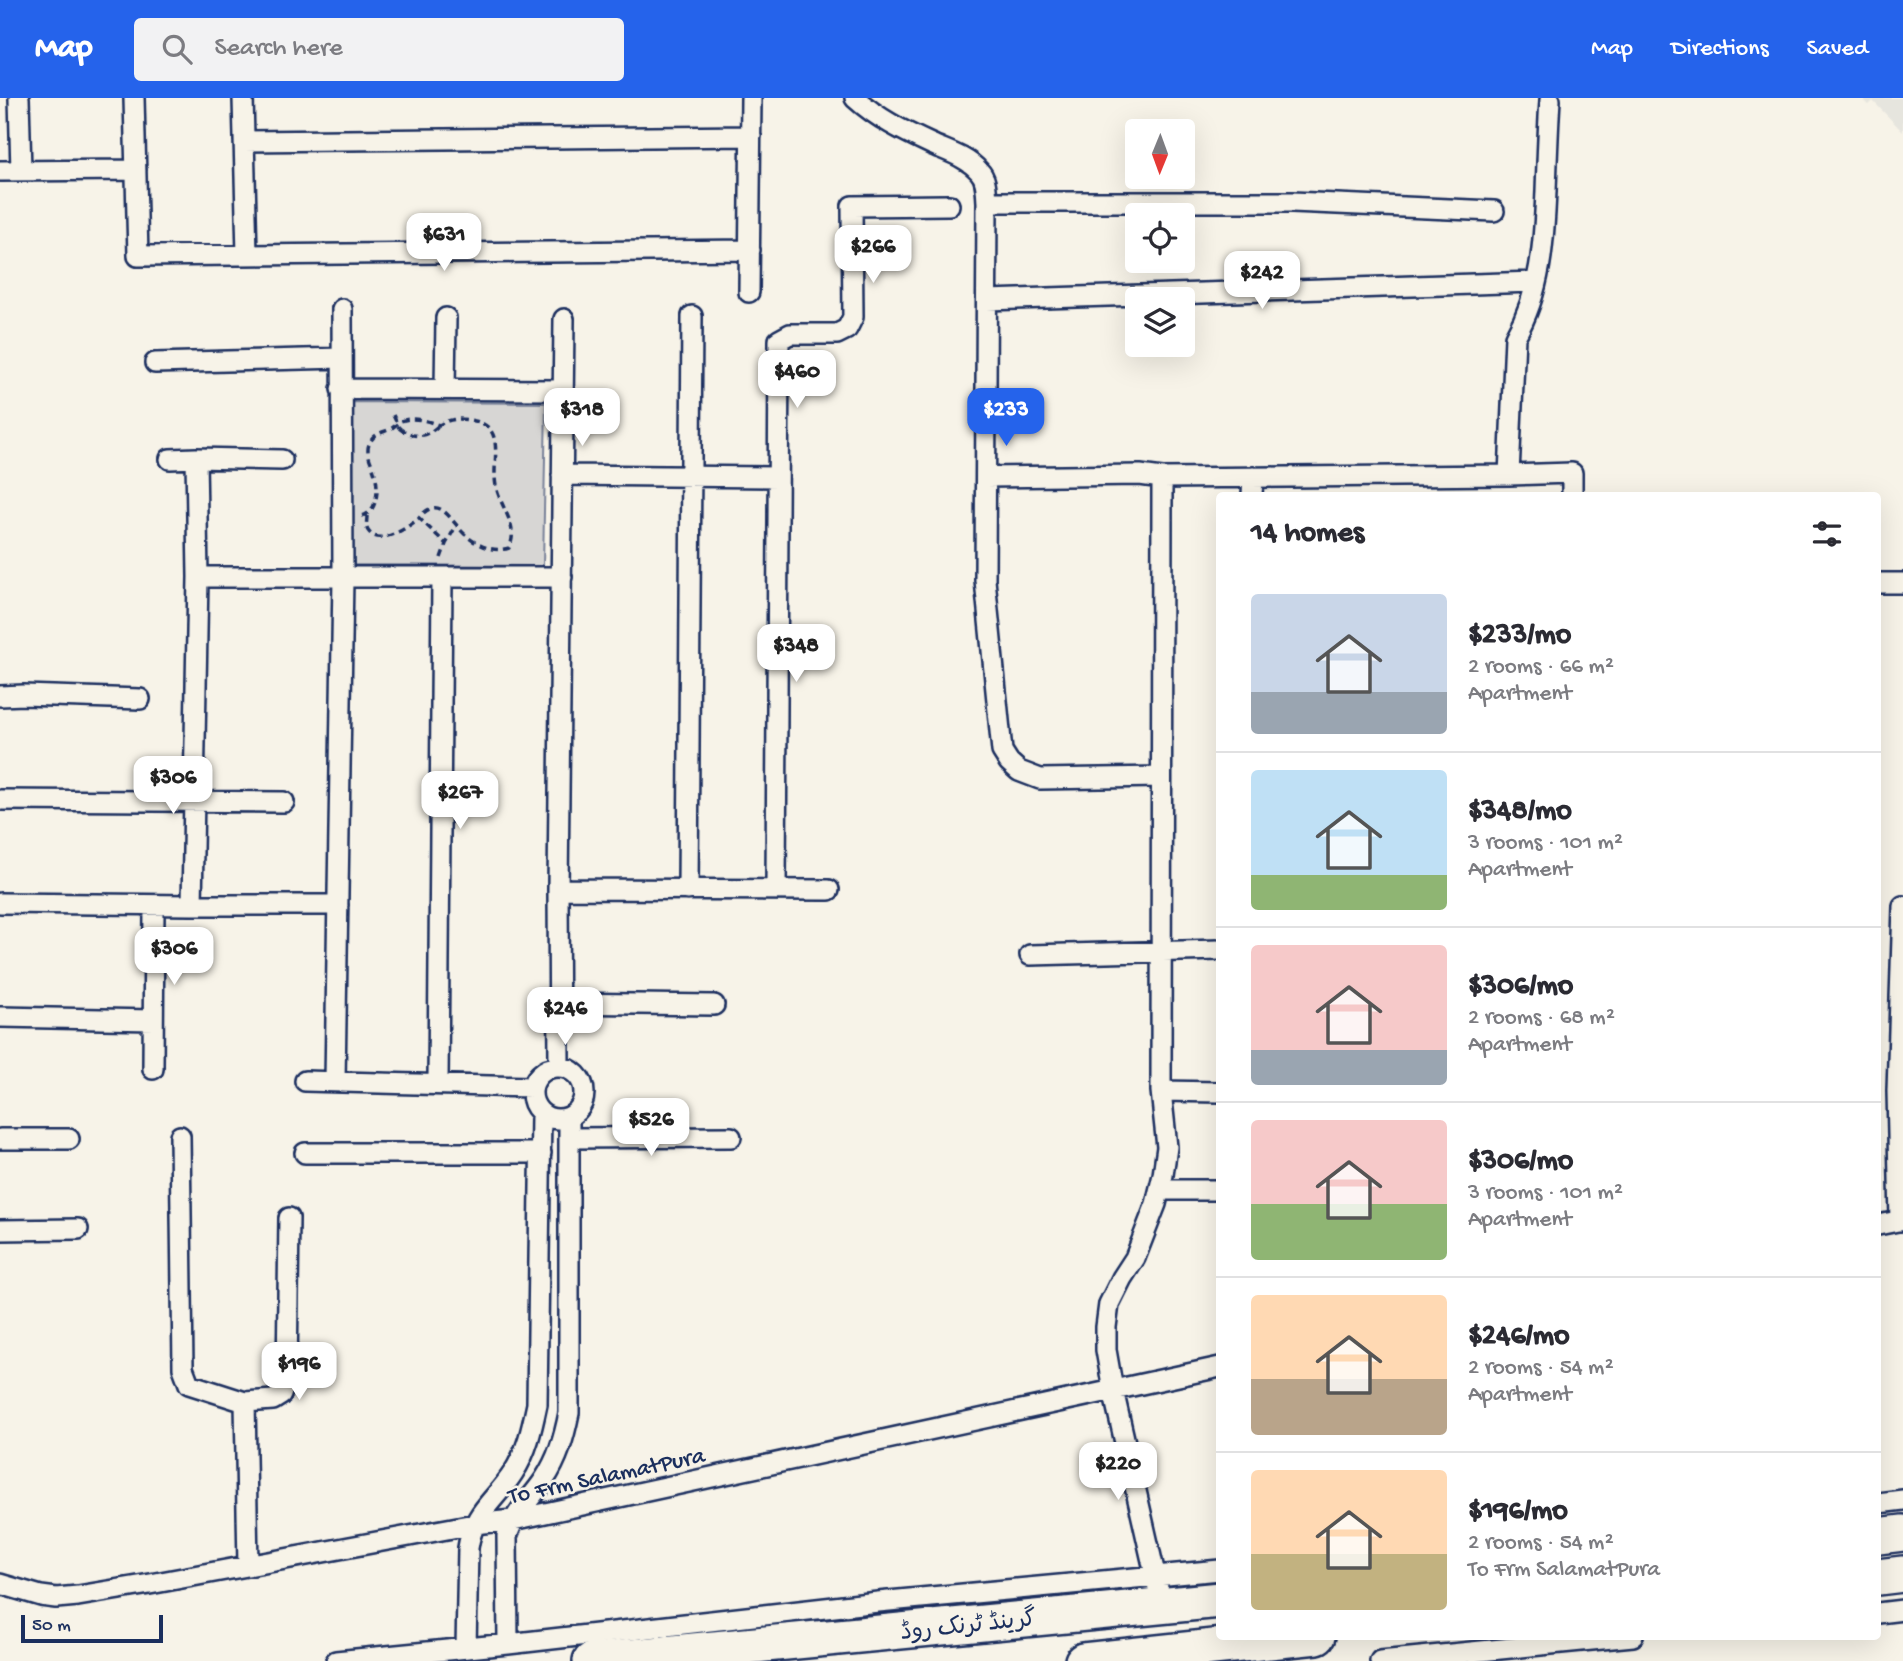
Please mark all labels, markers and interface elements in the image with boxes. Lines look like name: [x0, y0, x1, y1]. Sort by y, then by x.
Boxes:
search box: [134, 18, 624, 81]
text: Map: [35, 30, 92, 68]
icon: search: [158, 30, 196, 68]
text: Search here: [214, 34, 343, 65]
text: Map: [1591, 35, 1633, 64]
text: Directions: [1671, 35, 1769, 64]
text: Saved: [1807, 35, 1868, 64]
north arrow: [1125, 119, 1195, 189]
map controls: [1125, 119, 1195, 357]
button: locate: [1125, 203, 1195, 273]
pin: $631: [403, 214, 485, 273]
text: $631: [422, 222, 466, 249]
pin: $266: [832, 226, 914, 285]
text: $266: [851, 234, 895, 261]
pin: $242: [1221, 252, 1303, 311]
text: $242: [1240, 260, 1284, 287]
button: layers: [1125, 287, 1195, 357]
pin: $460: [756, 350, 838, 410]
text: $460: [774, 359, 820, 386]
pin: $318: [541, 388, 623, 448]
pin: $233: [965, 388, 1047, 448]
text: $318: [560, 397, 604, 424]
text: $233: [983, 397, 1029, 424]
icon: filters: [1808, 515, 1846, 553]
text: 14 homes: [1251, 517, 1364, 552]
text: $233/mo: [1468, 619, 1571, 654]
icon: home: [1307, 622, 1391, 706]
pin: $348: [755, 624, 837, 684]
text: $348: [773, 633, 819, 660]
text: 2 rooms · 66 m²: [1468, 654, 1614, 681]
text: Apartment: [1468, 681, 1572, 708]
pin: $306: [132, 756, 214, 816]
text: $306: [150, 765, 197, 792]
pin: $267: [419, 772, 501, 831]
text: $267: [437, 780, 483, 807]
text: $348/mo: [1468, 795, 1572, 830]
icon: home: [1307, 798, 1391, 882]
text: 3 rooms · 101 m²: [1468, 830, 1623, 857]
text: Apartment: [1468, 857, 1572, 884]
pin: $306: [133, 928, 215, 987]
text: $306: [151, 936, 198, 963]
text: $306/mo: [1468, 970, 1573, 1005]
icon: home: [1307, 973, 1391, 1057]
pin: $246: [524, 988, 606, 1047]
text: $246: [543, 996, 587, 1023]
text: 2 rooms · 68 m²: [1468, 1005, 1615, 1032]
text: Apartment: [1468, 1032, 1572, 1059]
pin: $526: [610, 1098, 692, 1158]
text: $526: [628, 1107, 674, 1134]
text: $306/mo: [1468, 1145, 1573, 1180]
icon: home: [1307, 1148, 1391, 1232]
text: 3 rooms · 101 m²: [1468, 1180, 1623, 1207]
text: Apartment: [1468, 1207, 1572, 1234]
text: $246/mo: [1468, 1320, 1570, 1355]
icon: home: [1307, 1323, 1391, 1407]
pin: $196: [258, 1342, 340, 1402]
text: $196: [278, 1351, 320, 1378]
text: 2 rooms · 54 m²: [1468, 1355, 1614, 1382]
text: Apartment: [1468, 1382, 1572, 1409]
street label: To Frm SalamatPura: [504, 1442, 708, 1513]
pin: $220: [1077, 1442, 1159, 1502]
text: $220: [1095, 1451, 1141, 1478]
text: $196/mo: [1468, 1495, 1568, 1530]
icon: home: [1307, 1498, 1391, 1582]
text: 2 rooms · 54 m²: [1468, 1530, 1614, 1557]
text: To Frm SalamatPura: [1468, 1557, 1660, 1584]
street label: گرینڈ ٹرنک روڈ: [899, 1603, 1038, 1649]
scale bar: [21, 1612, 163, 1644]
text: 50 m: [32, 1615, 71, 1638]

